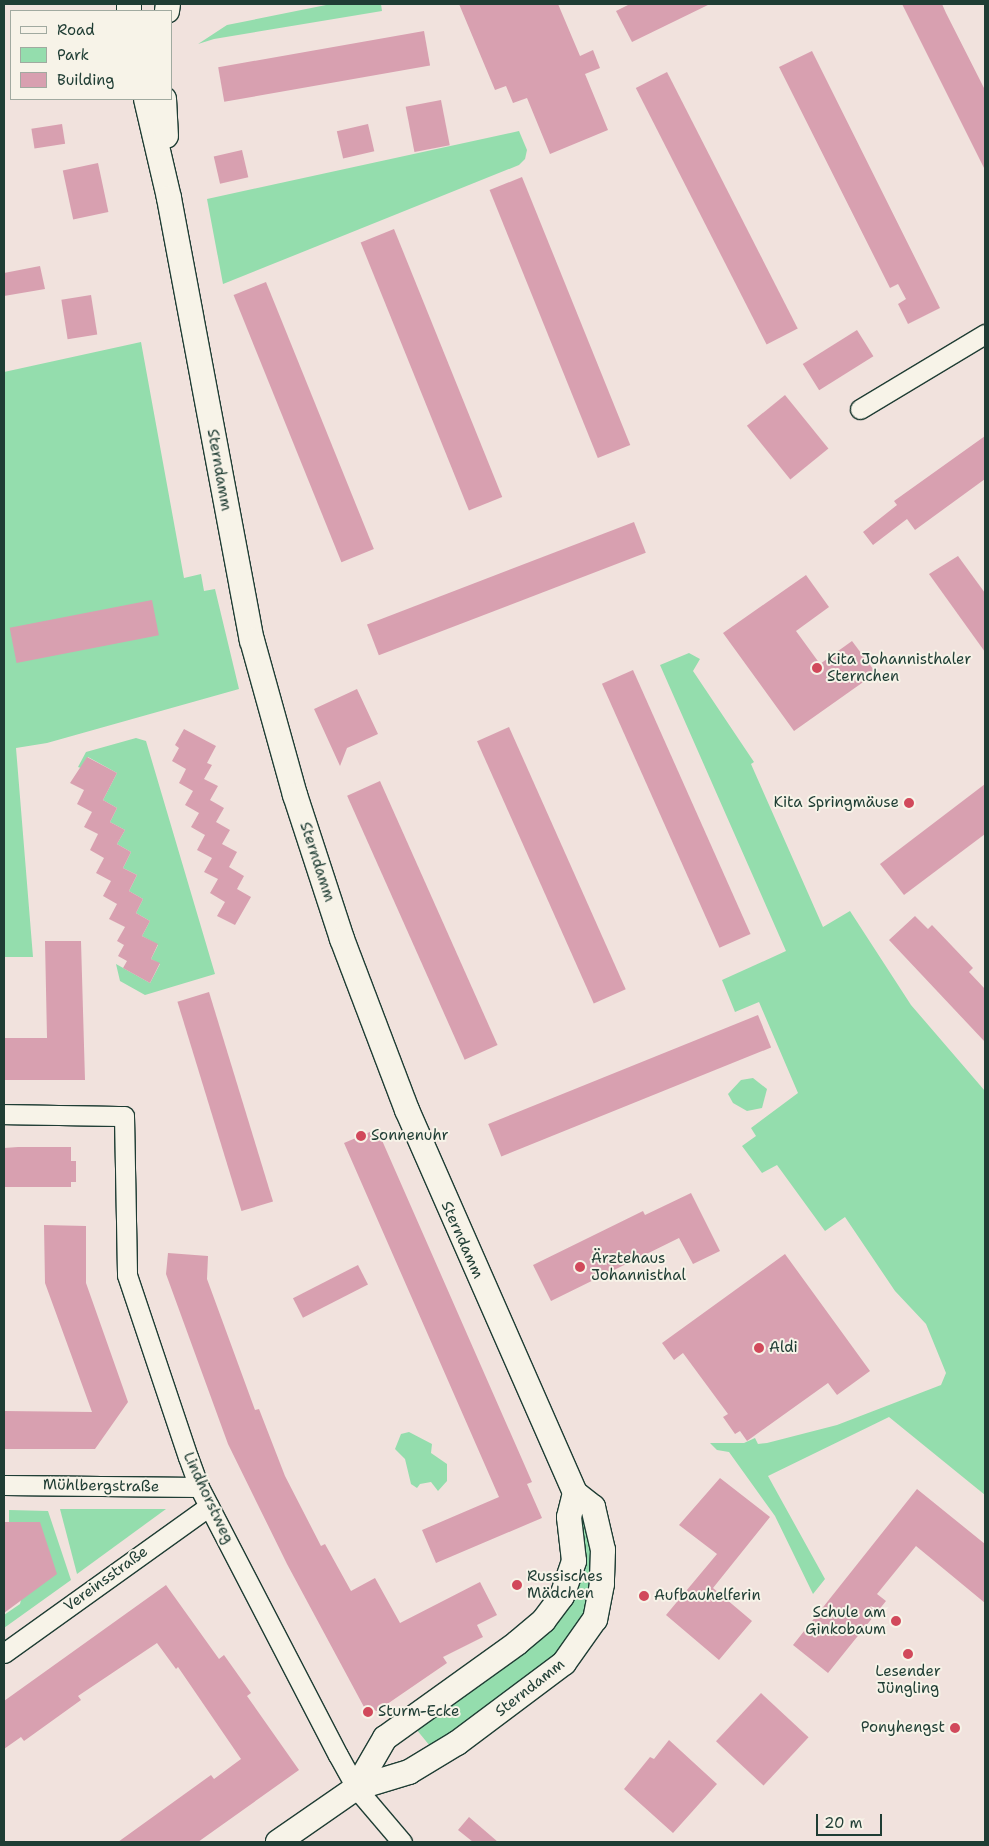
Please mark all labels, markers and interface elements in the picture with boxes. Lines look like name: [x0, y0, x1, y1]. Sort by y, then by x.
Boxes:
legend: [10, 10, 172, 100]
text: Road: [57, 20, 95, 40]
text: Park: [57, 45, 89, 65]
text: Building: [57, 70, 114, 90]
street label: Sterndamm: [203, 428, 235, 512]
place label: Kita Johannisthaler Sternchen: [827, 650, 971, 685]
marker: Kita Johannisthaler Sternchen: [811, 662, 823, 674]
place label: Kita Springmäuse: [773, 794, 899, 812]
marker: Kita Springmäuse: [903, 797, 915, 809]
street label: Sterndamm: [296, 820, 338, 904]
place label: Sonnenuhr: [371, 1127, 449, 1145]
marker: Sonnenuhr: [355, 1130, 367, 1142]
street label: Sterndamm: [437, 1198, 487, 1282]
place label: Ärztehaus Johannisthal: [591, 1249, 686, 1284]
marker: Ärztehaus Johannisthal: [573, 1260, 587, 1274]
place label: Aldi: [769, 1339, 798, 1357]
marker: Aldi: [753, 1342, 765, 1354]
street label: Lindhorstweg: [179, 1449, 237, 1547]
street label: Mühlbergstraße: [43, 1476, 159, 1496]
street label: Vereinsstraße: [61, 1543, 151, 1615]
place label: Russisches Mädchen: [527, 1567, 603, 1602]
marker: Russisches Mädchen: [511, 1579, 523, 1591]
place label: Aufbauhelferin: [654, 1587, 761, 1605]
marker: Aufbauhelferin: [638, 1590, 650, 1602]
place label: Schule am Ginkobaum: [805, 1603, 886, 1638]
marker: Schule am Ginkobaum: [890, 1615, 902, 1627]
marker: Lesender Jüngling: [902, 1648, 914, 1660]
street label: Sterndamm: [492, 1655, 568, 1721]
place label: Lesender Jüngling: [875, 1662, 941, 1697]
place label: Sturm-Ecke: [378, 1703, 459, 1721]
marker: Sturm-Ecke: [362, 1706, 374, 1718]
place label: Ponyhengst: [861, 1719, 945, 1737]
marker: Ponyhengst: [949, 1722, 961, 1734]
scale bar: [819, 1804, 885, 1836]
text: 20 m: [824, 1813, 863, 1833]

